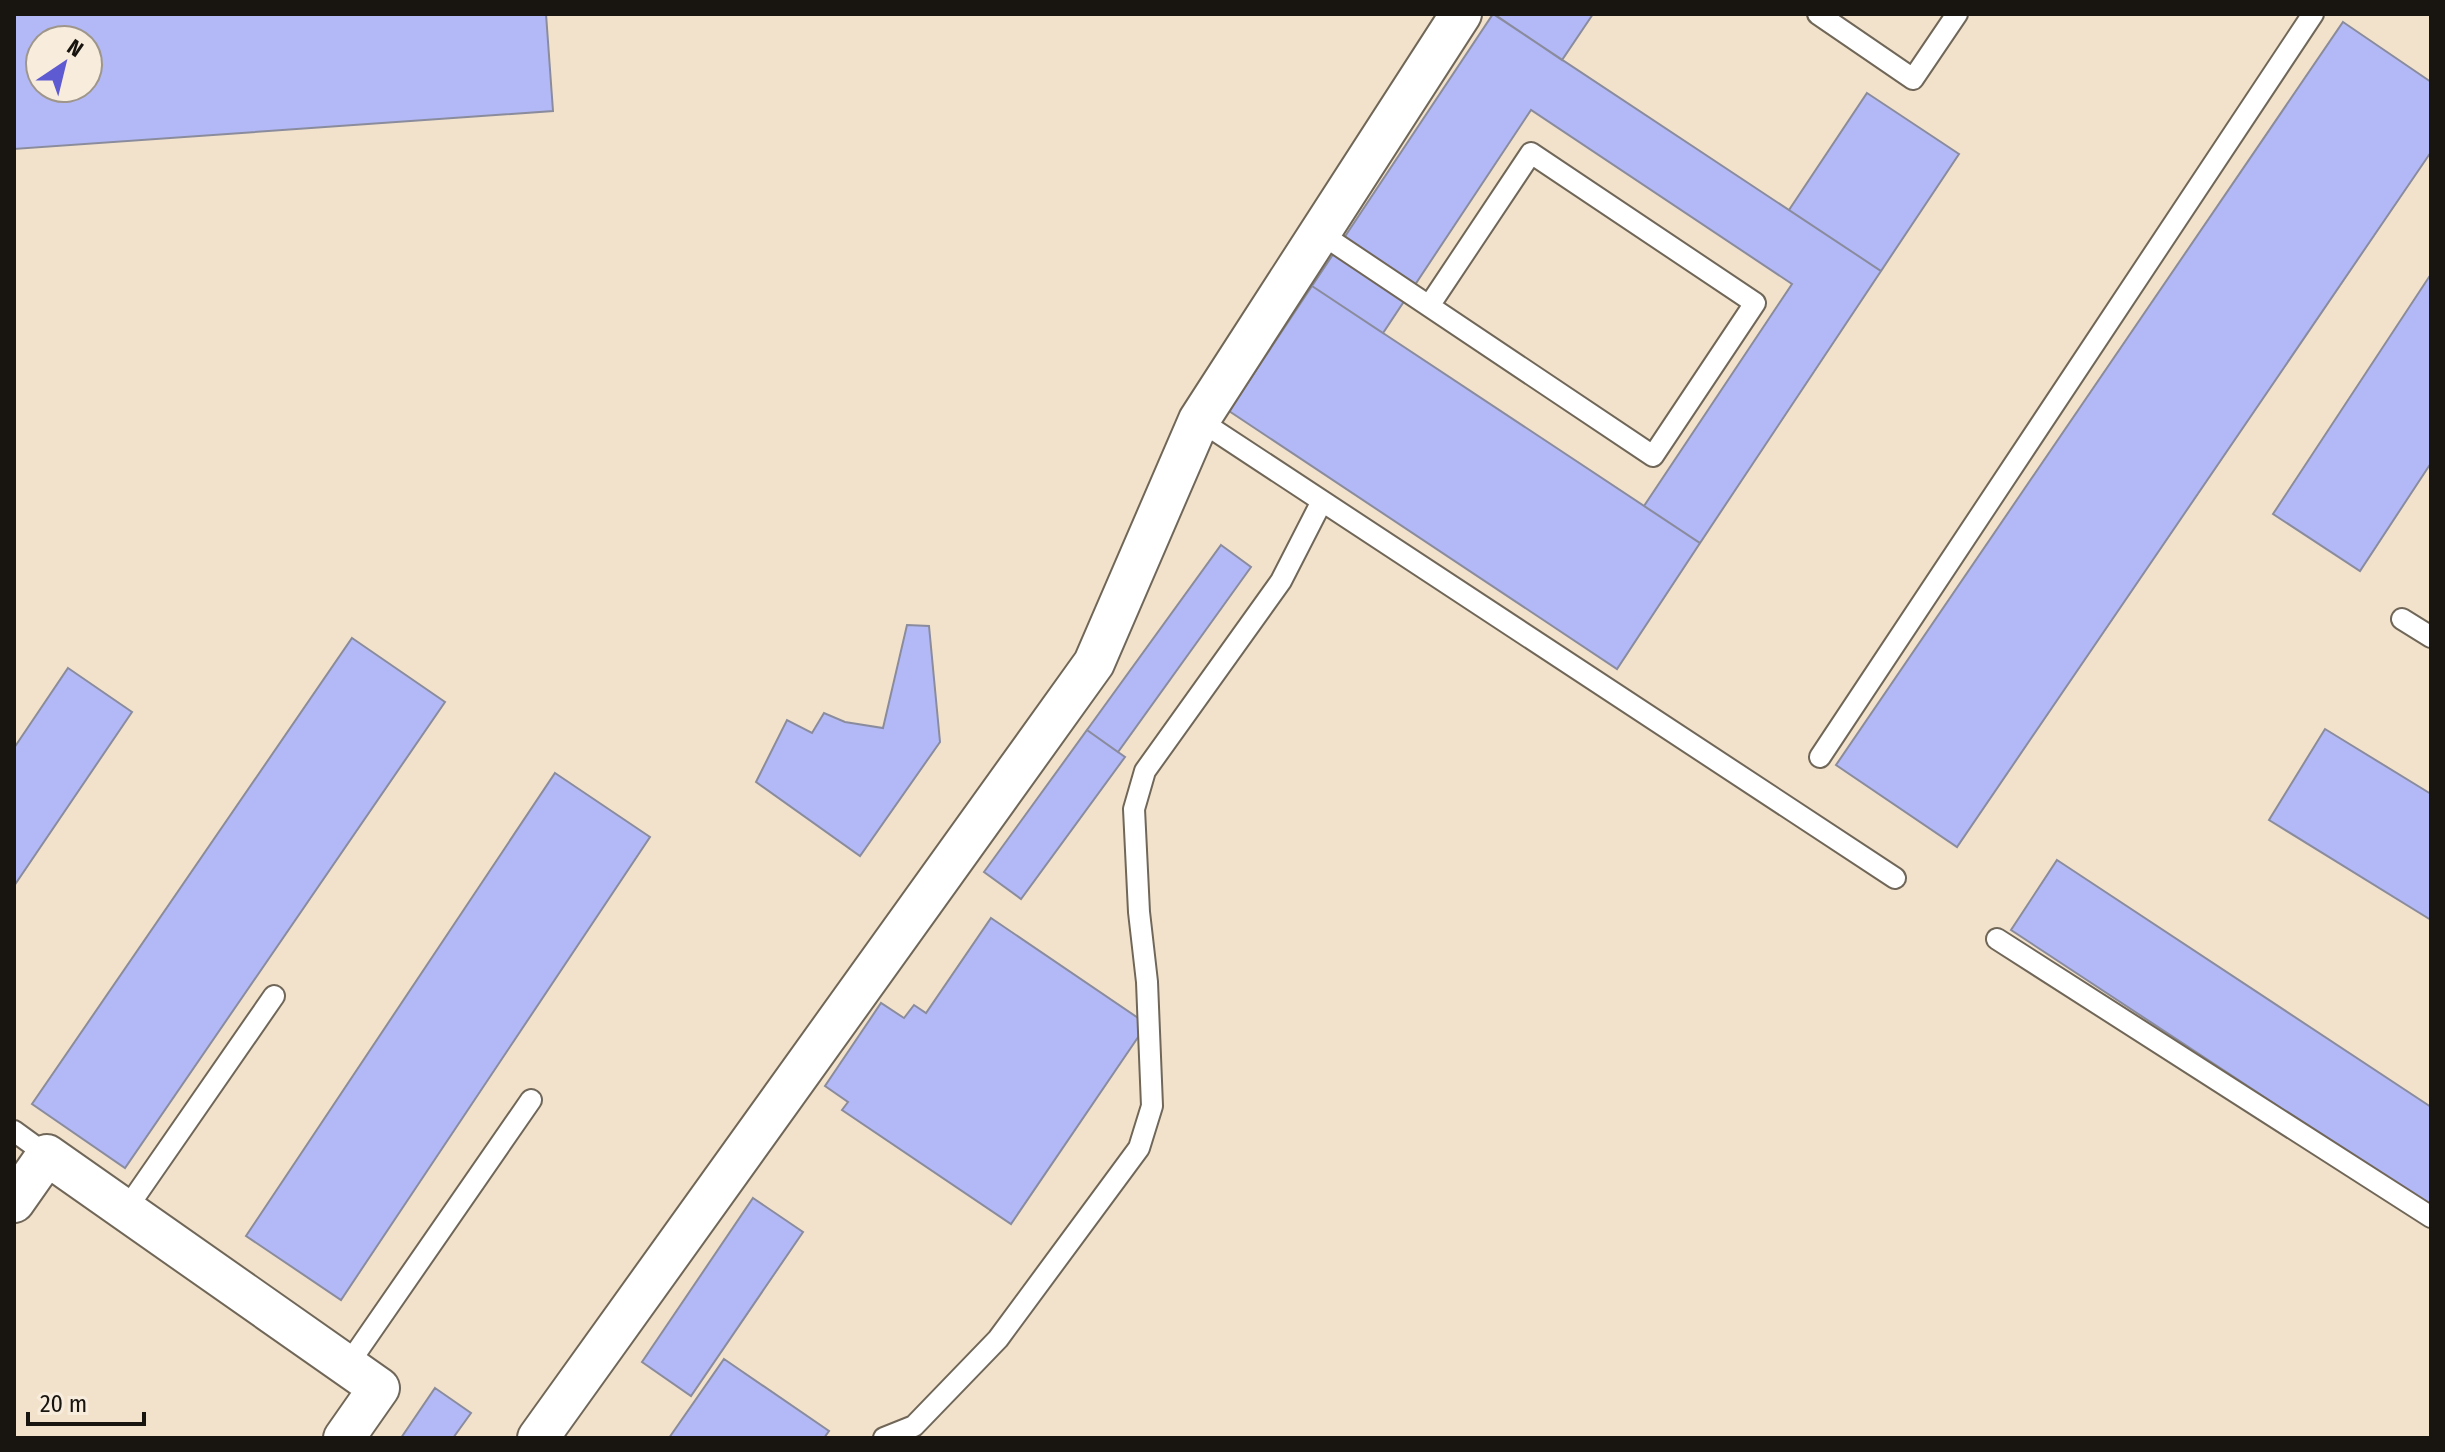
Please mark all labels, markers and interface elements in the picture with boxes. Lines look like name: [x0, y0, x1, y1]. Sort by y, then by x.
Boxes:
north arrow: [24, 24, 104, 104]
text: N: [62, 33, 88, 63]
scale bar: [28, 1376, 144, 1426]
text: 20 m: [40, 1390, 87, 1418]

